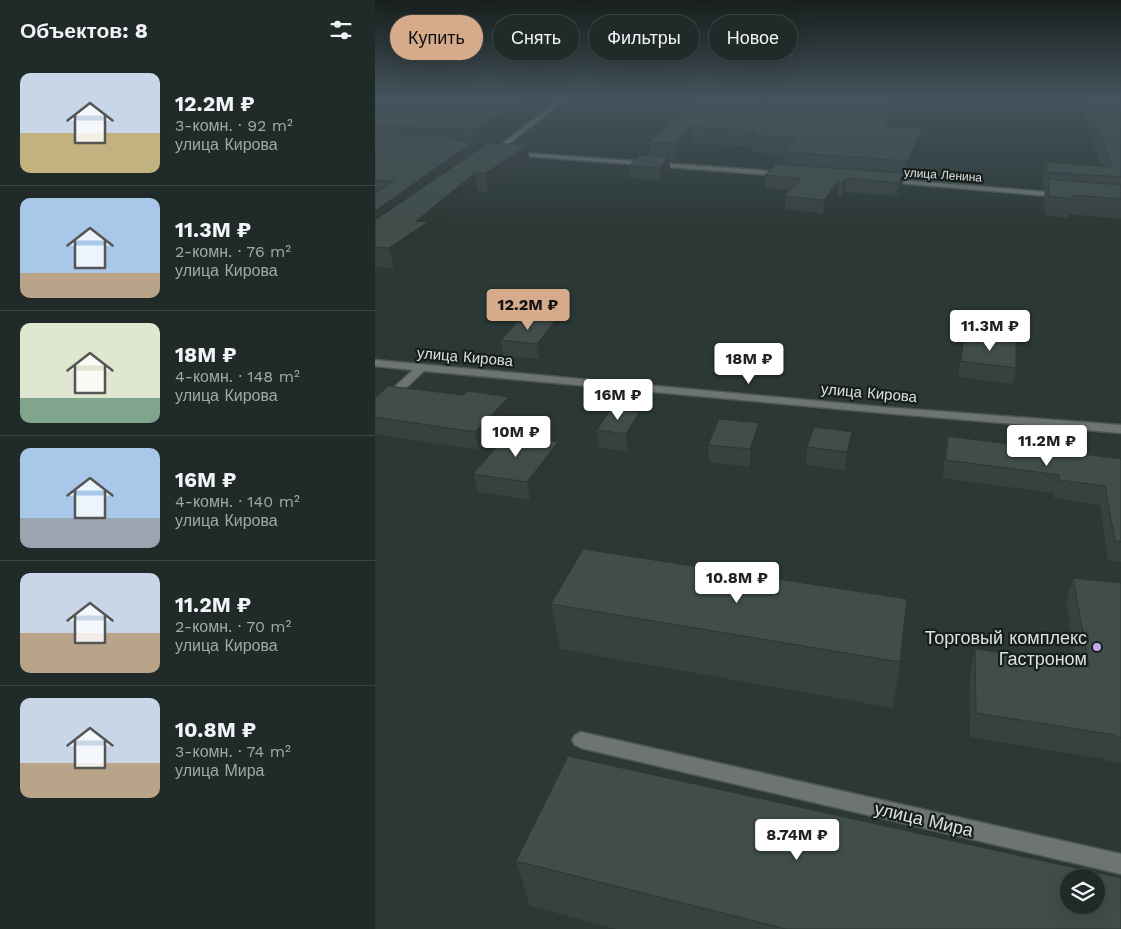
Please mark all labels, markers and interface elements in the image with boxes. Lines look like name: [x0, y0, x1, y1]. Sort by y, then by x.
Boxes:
chip: Купить: [390, 15, 483, 60]
chip: Снять: [493, 15, 579, 60]
chip: Фильтры: [589, 15, 699, 60]
chip: Новое: [709, 15, 797, 60]
icon: filters: [327, 16, 355, 44]
text: Объектов: 8: [20, 18, 148, 43]
text: 12.2M ₽: [175, 91, 255, 116]
icon: home: [60, 93, 120, 153]
text: 3-комн. · 92 m²: [175, 116, 293, 135]
text: улица Кирова: [175, 135, 278, 154]
street label: улица Ленина: [903, 165, 983, 185]
text: 11.3M ₽: [175, 217, 251, 242]
icon: home: [60, 218, 120, 278]
text: 2-комн. · 76 m²: [175, 242, 291, 261]
text: улица Кирова: [175, 261, 278, 280]
pin: 12.2M ₽: [482, 288, 574, 331]
text: 12.2M ₽: [498, 295, 558, 314]
pin: 11.3M ₽: [944, 310, 1036, 352]
text: 11.3M ₽: [961, 316, 1019, 335]
text: 18M ₽: [175, 342, 237, 367]
pin: 18M ₽: [714, 342, 784, 385]
icon: home: [60, 343, 120, 403]
street label: улица Кирова: [416, 344, 514, 370]
text: 18M ₽: [725, 349, 773, 368]
text: 4-комн. · 148 m²: [175, 367, 300, 386]
pin: 16M ₽: [583, 378, 653, 421]
street label: улица Кирова: [820, 380, 918, 406]
text: 16M ₽: [595, 385, 641, 404]
text: улица Кирова: [175, 386, 278, 405]
pin: 10M ₽: [481, 416, 551, 458]
text: 10M ₽: [492, 422, 540, 441]
pin: 11.2M ₽: [1001, 424, 1093, 467]
text: 11.2M ₽: [1018, 431, 1076, 450]
text: 16M ₽: [175, 467, 237, 492]
icon: home: [60, 468, 120, 528]
text: 4-комн. · 140 m²: [175, 492, 300, 511]
text: улица Кирова: [175, 511, 278, 530]
pin: 10.8M ₽: [691, 562, 783, 604]
text: 10.8M ₽: [706, 568, 768, 587]
text: 11.2M ₽: [175, 592, 251, 617]
icon: home: [60, 593, 120, 653]
text: 2-комн. · 70 m²: [175, 617, 291, 636]
place label: Торговый комплекс Гастроном: [925, 627, 1087, 669]
text: улица Кирова: [175, 636, 278, 655]
marker: Торговый комплекс Гастроном: [1091, 641, 1103, 653]
text: 10.8M ₽: [175, 717, 256, 742]
icon: home: [60, 718, 120, 778]
text: 3-комн. · 74 m²: [175, 742, 291, 761]
text: улица Мира: [175, 761, 265, 780]
street label: улица Мира: [873, 797, 976, 841]
pin: 8.74M ₽: [751, 818, 843, 861]
text: 8.74M ₽: [766, 825, 828, 844]
map controls: [1060, 869, 1105, 914]
button: layers: [1060, 869, 1105, 914]

